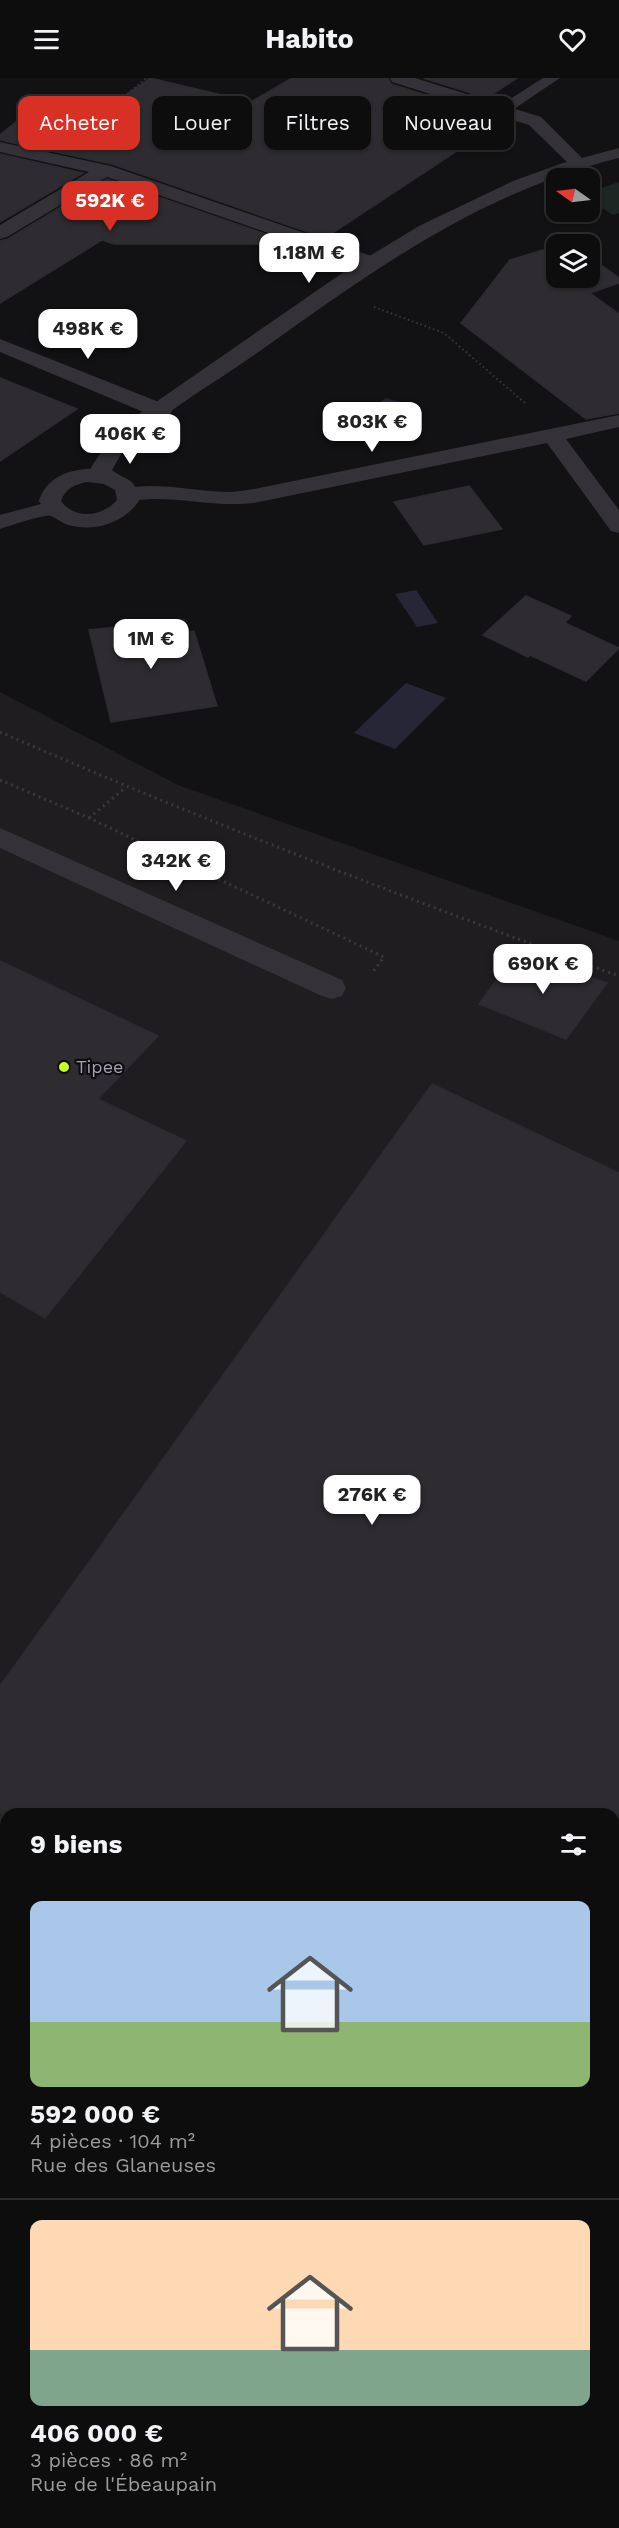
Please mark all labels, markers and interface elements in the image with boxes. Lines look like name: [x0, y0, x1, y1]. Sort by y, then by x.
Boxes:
icon: menu: [30, 23, 63, 56]
text: Habito: [265, 23, 354, 55]
icon: heart: [556, 23, 589, 56]
chip: Acheter: [18, 96, 140, 150]
chip: Louer: [152, 96, 252, 150]
chip: Filtres: [264, 96, 371, 150]
chip: Nouveau: [383, 96, 514, 150]
north arrow: [546, 168, 600, 222]
map controls: [546, 168, 600, 288]
pin: 592K €: [61, 181, 159, 232]
text: 592K €: [75, 188, 145, 212]
pin: 1.18M €: [254, 233, 364, 284]
button: layers: [546, 234, 600, 288]
text: 1.18M €: [273, 240, 345, 264]
pin: 498K €: [39, 309, 137, 360]
text: 498K €: [52, 316, 124, 340]
pin: 803K €: [323, 402, 421, 453]
text: 803K €: [337, 409, 407, 433]
pin: 406K €: [81, 414, 179, 465]
text: 406K €: [94, 421, 166, 445]
pin: 1M €: [115, 619, 187, 670]
text: 1M €: [128, 626, 174, 650]
pin: 342K €: [127, 841, 225, 892]
text: 342K €: [141, 848, 211, 872]
pin: 690K €: [494, 944, 592, 995]
text: 690K €: [507, 951, 579, 975]
place label: Tipee: [76, 1056, 123, 1077]
marker: Tipee: [57, 1060, 71, 1074]
pin: 276K €: [323, 1475, 421, 1526]
text: 276K €: [337, 1482, 407, 1506]
icon: filters: [557, 1828, 590, 1861]
text: 9 biens: [30, 1829, 122, 1859]
icon: home: [256, 1940, 364, 2048]
text: 592 000 €: [30, 2099, 160, 2129]
text: 4 pièces · 104 m²: [30, 2129, 195, 2153]
text: Rue des Glaneuses: [30, 2153, 216, 2177]
icon: home: [256, 2259, 364, 2367]
text: 406 000 €: [30, 2418, 163, 2448]
text: 3 pièces · 86 m²: [30, 2448, 187, 2472]
text: Rue de l'Ébeaupain: [30, 2472, 217, 2496]

